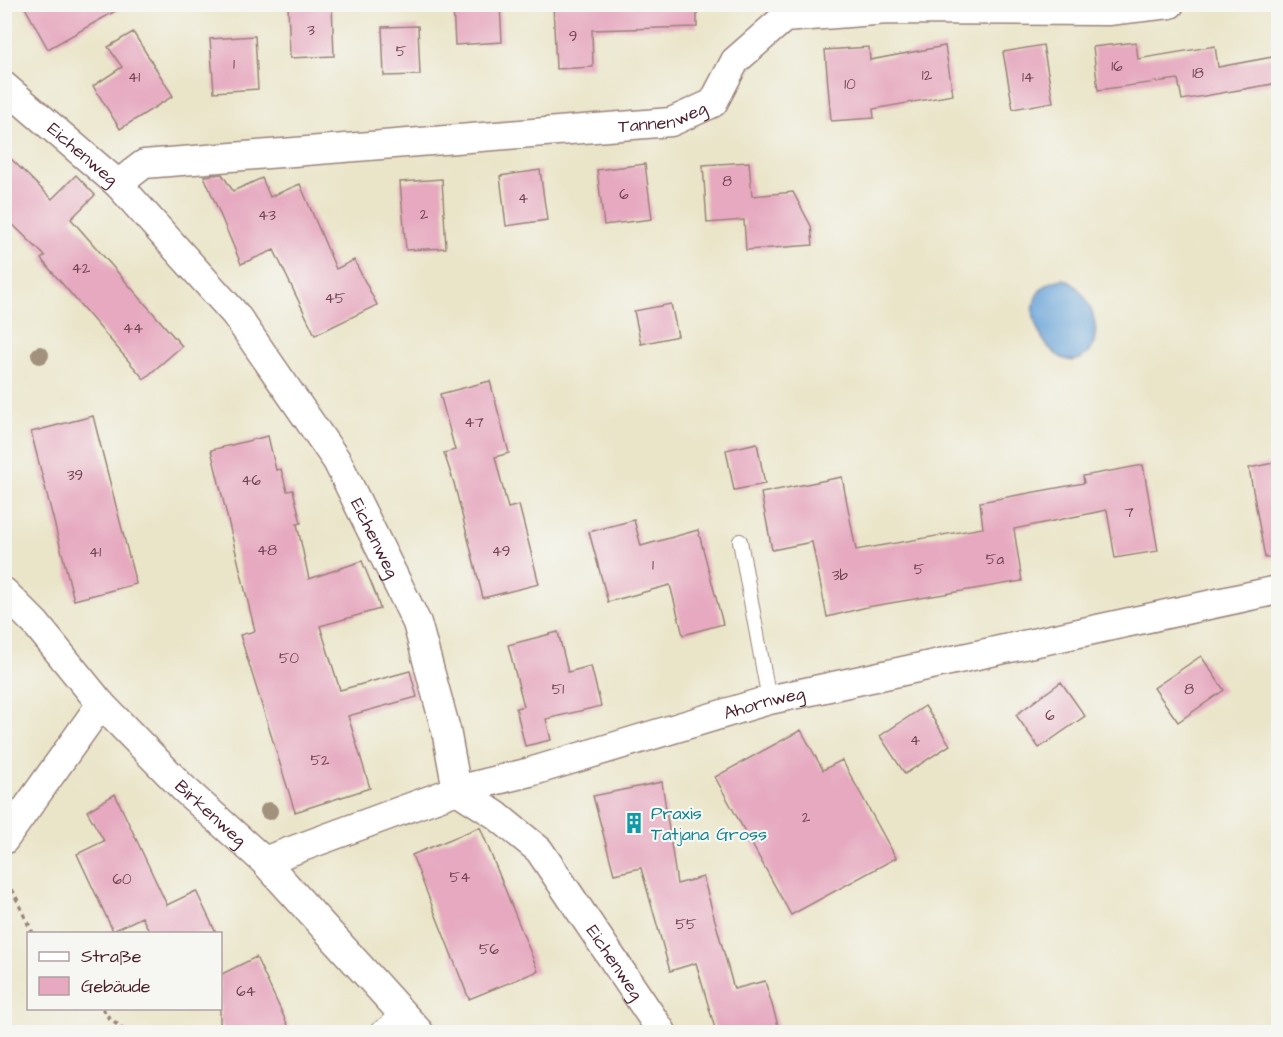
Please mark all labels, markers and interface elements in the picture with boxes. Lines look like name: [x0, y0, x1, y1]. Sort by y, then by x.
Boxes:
house number: 3: [307, 20, 315, 41]
house number: 9: [569, 26, 577, 47]
house number: 5: [396, 41, 407, 62]
house number: 1: [233, 54, 235, 75]
house number: 16: [1111, 56, 1123, 77]
house number: 18: [1192, 63, 1204, 84]
house number: 12: [922, 65, 933, 86]
house number: 41: [128, 67, 140, 88]
house number: 14: [1022, 67, 1034, 88]
house number: 10: [844, 74, 856, 95]
street label: Tannenweg: [617, 95, 711, 139]
street label: Eichenweg: [42, 117, 123, 192]
house number: 8: [722, 171, 732, 192]
house number: 6: [619, 184, 629, 205]
house number: 4: [518, 188, 528, 209]
house number: 2: [420, 204, 429, 225]
house number: 43: [258, 205, 276, 226]
house number: 42: [72, 258, 91, 279]
house number: 45: [325, 288, 346, 309]
house number: 44: [123, 318, 143, 339]
house number: 47: [464, 412, 484, 433]
house number: 39: [67, 465, 83, 486]
house number: 46: [241, 470, 261, 491]
street label: Eichenweg: [344, 494, 405, 583]
house number: 7: [1124, 502, 1134, 523]
house number: 48: [257, 540, 277, 561]
house number: 49: [492, 541, 510, 562]
house number: 41: [89, 542, 101, 563]
house number: 5a: [986, 549, 1004, 570]
house number: 1: [652, 555, 654, 576]
house number: 5: [914, 559, 925, 580]
house number: 3b: [832, 565, 849, 586]
house number: 50: [279, 648, 300, 669]
house number: 51: [552, 679, 564, 700]
house number: 8: [1184, 679, 1194, 700]
street label: Ahornweg: [721, 681, 807, 726]
house number: 6: [1045, 705, 1055, 726]
house number: 4: [910, 730, 920, 751]
house number: 52: [310, 750, 330, 771]
street label: Birkenweg: [169, 774, 252, 853]
place label: Praxis Tatjana Gross: [651, 801, 767, 847]
house number: 2: [802, 807, 811, 828]
building icon: Praxis Tatjana Gross: [622, 811, 646, 835]
house number: 54: [450, 867, 470, 888]
house number: 60: [113, 869, 132, 890]
house number: 55: [675, 914, 697, 935]
street label: Eichenweg: [580, 920, 649, 1006]
legend: [27, 932, 222, 1010]
house number: 56: [479, 939, 500, 960]
text: Straße: [81, 944, 142, 969]
text: Gebäude: [81, 974, 151, 999]
house number: 64: [236, 981, 256, 1002]

